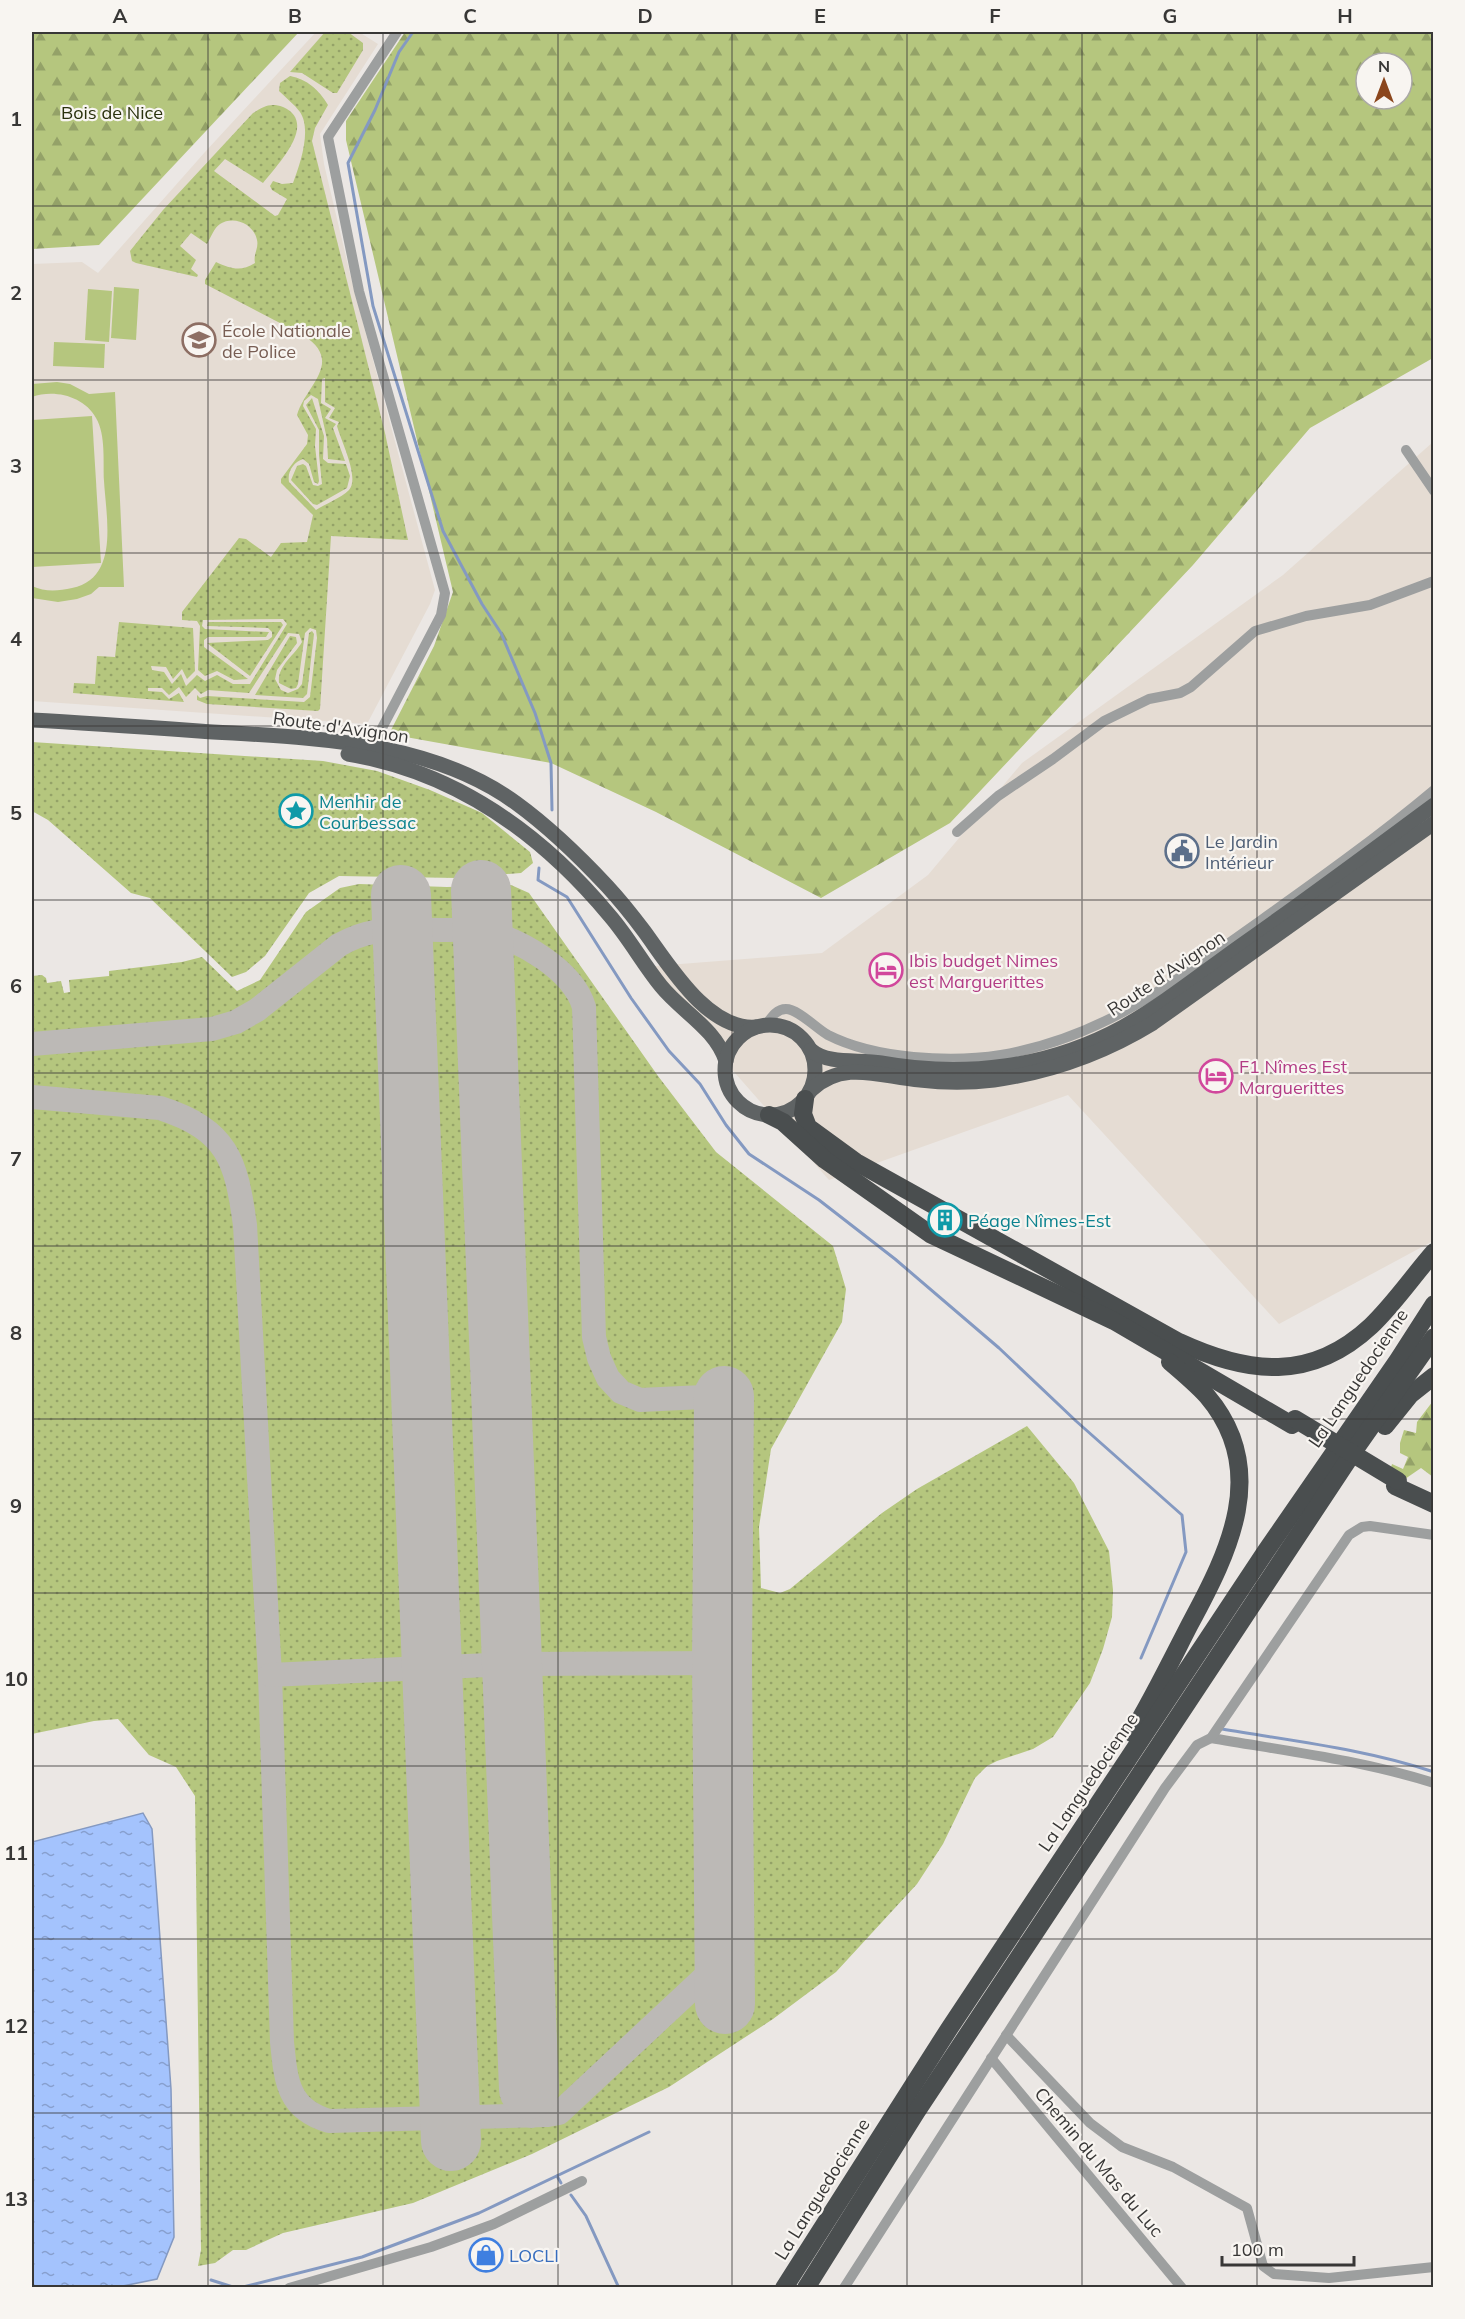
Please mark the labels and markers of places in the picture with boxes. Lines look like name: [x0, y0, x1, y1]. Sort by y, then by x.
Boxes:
place label: École Nationale de Police: [222, 319, 351, 363]
school or university icon: École Nationale de Police: [181, 322, 217, 358]
place label: Menhir de Courbessac: [319, 790, 416, 834]
place icon: Menhir de Courbessac: [278, 793, 314, 829]
place label: Le Jardin Intérieur: [1205, 830, 1278, 874]
public building icon: Le Jardin Intérieur: [1164, 833, 1200, 869]
place label: Ibis budget Nimes est Marguerittes: [909, 949, 1058, 993]
hotel icon: Ibis budget Nimes est Marguerittes: [868, 952, 904, 988]
place label: F1 Nîmes Est Marguerittes: [1239, 1055, 1347, 1099]
hotel icon: F1 Nîmes Est Marguerittes: [1198, 1058, 1234, 1094]
building icon: Péage Nîmes-Est: [927, 1202, 963, 1238]
place label: Péage Nîmes-Est: [968, 1209, 1111, 1232]
shop icon: LOCLI: [468, 2237, 504, 2273]
place label: LOCLI: [509, 2244, 559, 2267]

